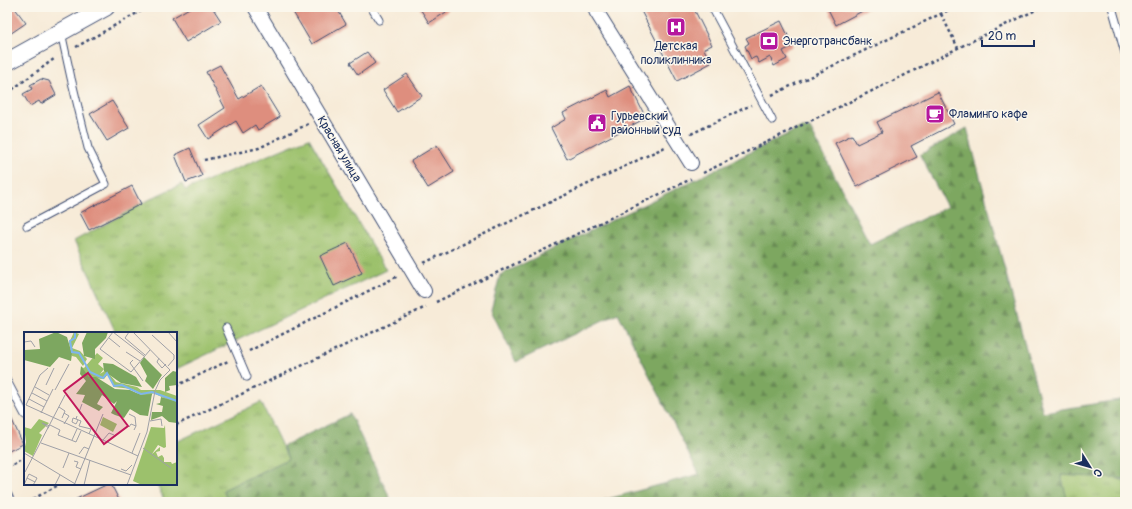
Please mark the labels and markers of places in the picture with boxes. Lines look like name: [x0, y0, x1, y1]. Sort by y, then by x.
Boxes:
hospital icon: Детская поликлинника: [665, 16, 687, 38]
bank icon: Энерготрансбанк: [758, 30, 780, 52]
place label: Энерготрансбанк: [783, 34, 872, 49]
place label: Детская поликлинника: [640, 39, 712, 68]
cafe icon: Фламинго кафе: [924, 103, 946, 125]
place label: Фламинго кафе: [949, 107, 1028, 122]
place label: Гурьевский районный суд: [611, 109, 682, 138]
public building icon: Гурьевский районный суд: [586, 112, 608, 134]

